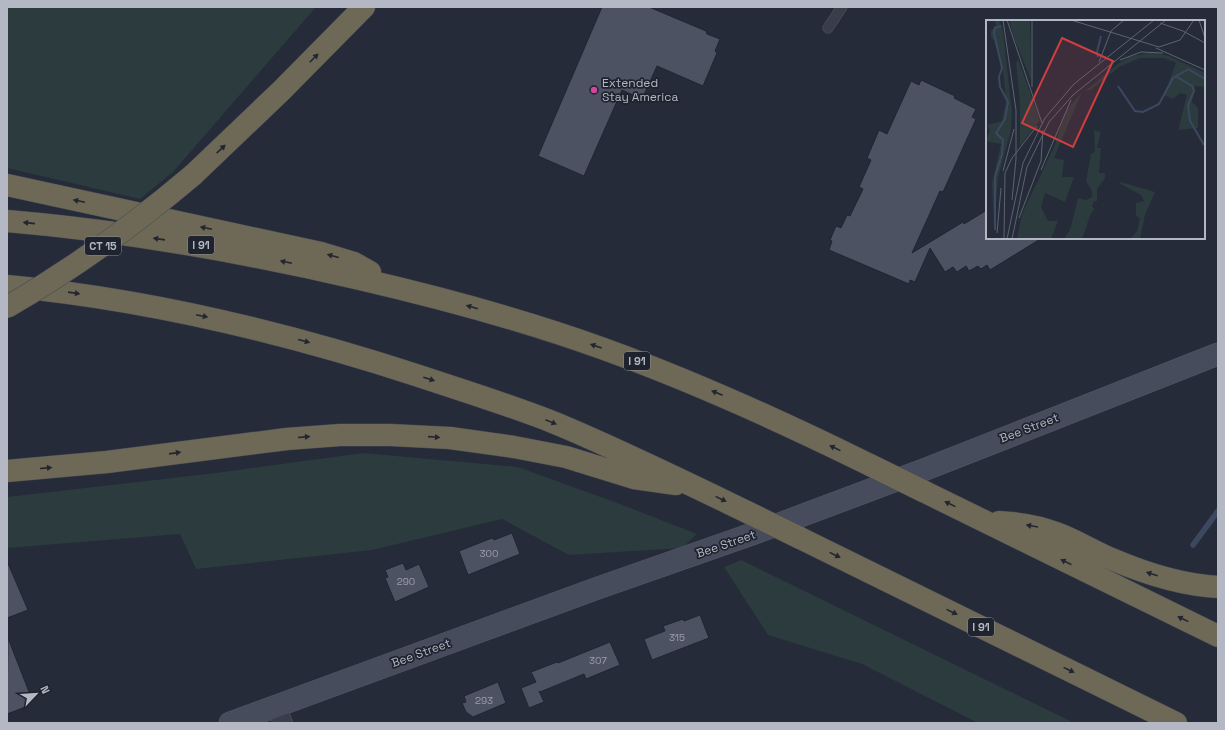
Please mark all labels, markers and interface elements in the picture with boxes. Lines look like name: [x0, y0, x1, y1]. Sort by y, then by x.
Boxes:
inset map: [986, 20, 1205, 239]
one-way arrow: [309, 53, 319, 63]
place label: Extended Stay America: [602, 75, 678, 105]
marker: Extended Stay America: [589, 85, 599, 95]
one-way arrow: [216, 144, 226, 153]
one-way arrow: [73, 197, 86, 203]
one-way arrow: [23, 220, 36, 226]
one-way arrow: [200, 225, 213, 231]
one-way arrow: [152, 236, 165, 242]
road number: I 91: [188, 236, 214, 254]
road number: CT 15: [85, 237, 121, 255]
one-way arrow: [327, 253, 339, 259]
one-way arrow: [280, 259, 292, 265]
one-way arrow: [68, 290, 80, 296]
one-way arrow: [465, 304, 477, 310]
one-way arrow: [195, 313, 208, 319]
one-way arrow: [299, 338, 311, 344]
one-way arrow: [589, 343, 601, 349]
road number: I 91: [624, 352, 650, 370]
one-way arrow: [423, 376, 435, 382]
one-way arrow: [710, 390, 722, 396]
street label: Bee Street: [997, 409, 1061, 447]
one-way arrow: [546, 419, 558, 425]
one-way arrow: [428, 433, 440, 440]
one-way arrow: [298, 434, 310, 441]
one-way arrow: [829, 445, 840, 451]
one-way arrow: [169, 450, 181, 456]
one-way arrow: [40, 464, 52, 471]
one-way arrow: [715, 496, 727, 502]
one-way arrow: [944, 501, 955, 507]
one-way arrow: [1026, 523, 1038, 529]
street label: Bee Street: [694, 526, 758, 562]
house number: 300: [480, 547, 498, 560]
one-way arrow: [830, 552, 841, 558]
one-way arrow: [1061, 559, 1072, 565]
one-way arrow: [1146, 571, 1158, 577]
house number: 290: [397, 575, 415, 588]
one-way arrow: [946, 609, 958, 616]
one-way arrow: [1177, 616, 1189, 622]
road number: I 91: [968, 618, 994, 636]
house number: 315: [669, 631, 685, 644]
street label: Bee Street: [389, 635, 453, 671]
house number: 307: [589, 654, 607, 667]
one-way arrow: [1063, 667, 1074, 673]
north arrow: [16, 674, 56, 714]
text: N: [37, 683, 53, 696]
house number: 293: [475, 694, 493, 707]

